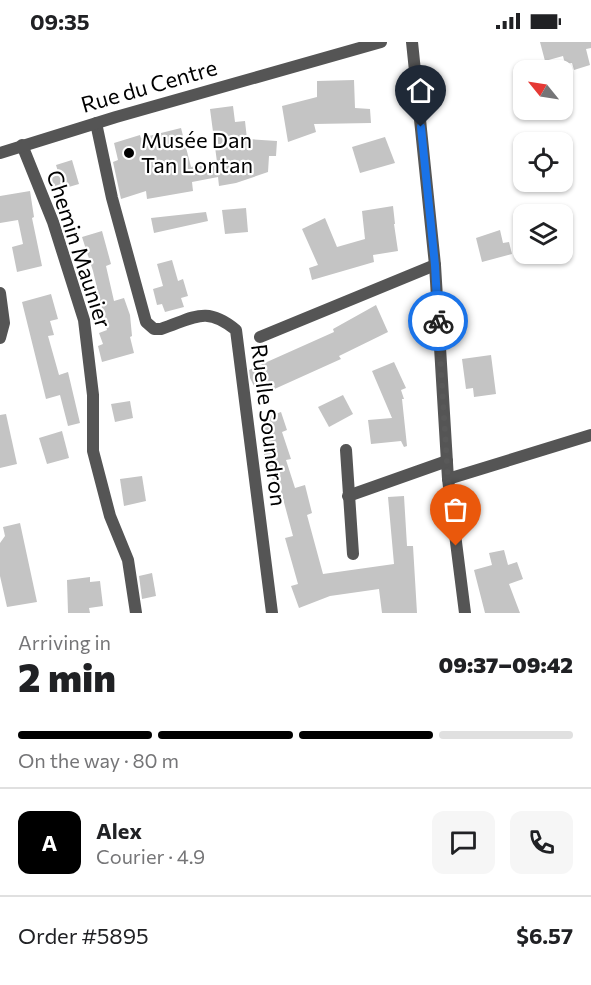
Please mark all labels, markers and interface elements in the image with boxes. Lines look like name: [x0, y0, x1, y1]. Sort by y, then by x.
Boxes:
text: 09:35: [30, 8, 90, 35]
street label: Rue du Centre: [78, 53, 220, 118]
north arrow: [513, 60, 573, 120]
map controls: [513, 60, 573, 264]
pin: [395, 65, 446, 127]
icon: home: [404, 74, 437, 107]
place label: Musée Dan Tan Lontan: [141, 126, 253, 178]
button: locate: [513, 132, 573, 192]
marker: Musée Dan Tan Lontan: [122, 146, 136, 160]
street label: Chemin Maunier: [41, 167, 118, 331]
button: layers: [513, 204, 573, 264]
courier: [408, 291, 468, 351]
icon: bike: [422, 305, 455, 338]
street label: Ruelle Soundron: [246, 342, 293, 508]
pin: [430, 484, 481, 546]
icon: bag: [439, 493, 472, 526]
text: Arriving in: [18, 630, 111, 654]
text: 09:37–09:42: [439, 651, 573, 678]
text: 2 min: [18, 652, 116, 700]
text: On the way · 80 m: [18, 748, 179, 772]
button: chat: [432, 811, 495, 874]
button: phone: [510, 811, 573, 874]
text: Alex: [96, 817, 142, 844]
text: A: [42, 829, 57, 856]
text: Courier · 4.9: [96, 844, 205, 868]
text: Order #5895: [18, 922, 149, 949]
text: $6.57: [516, 922, 573, 949]

